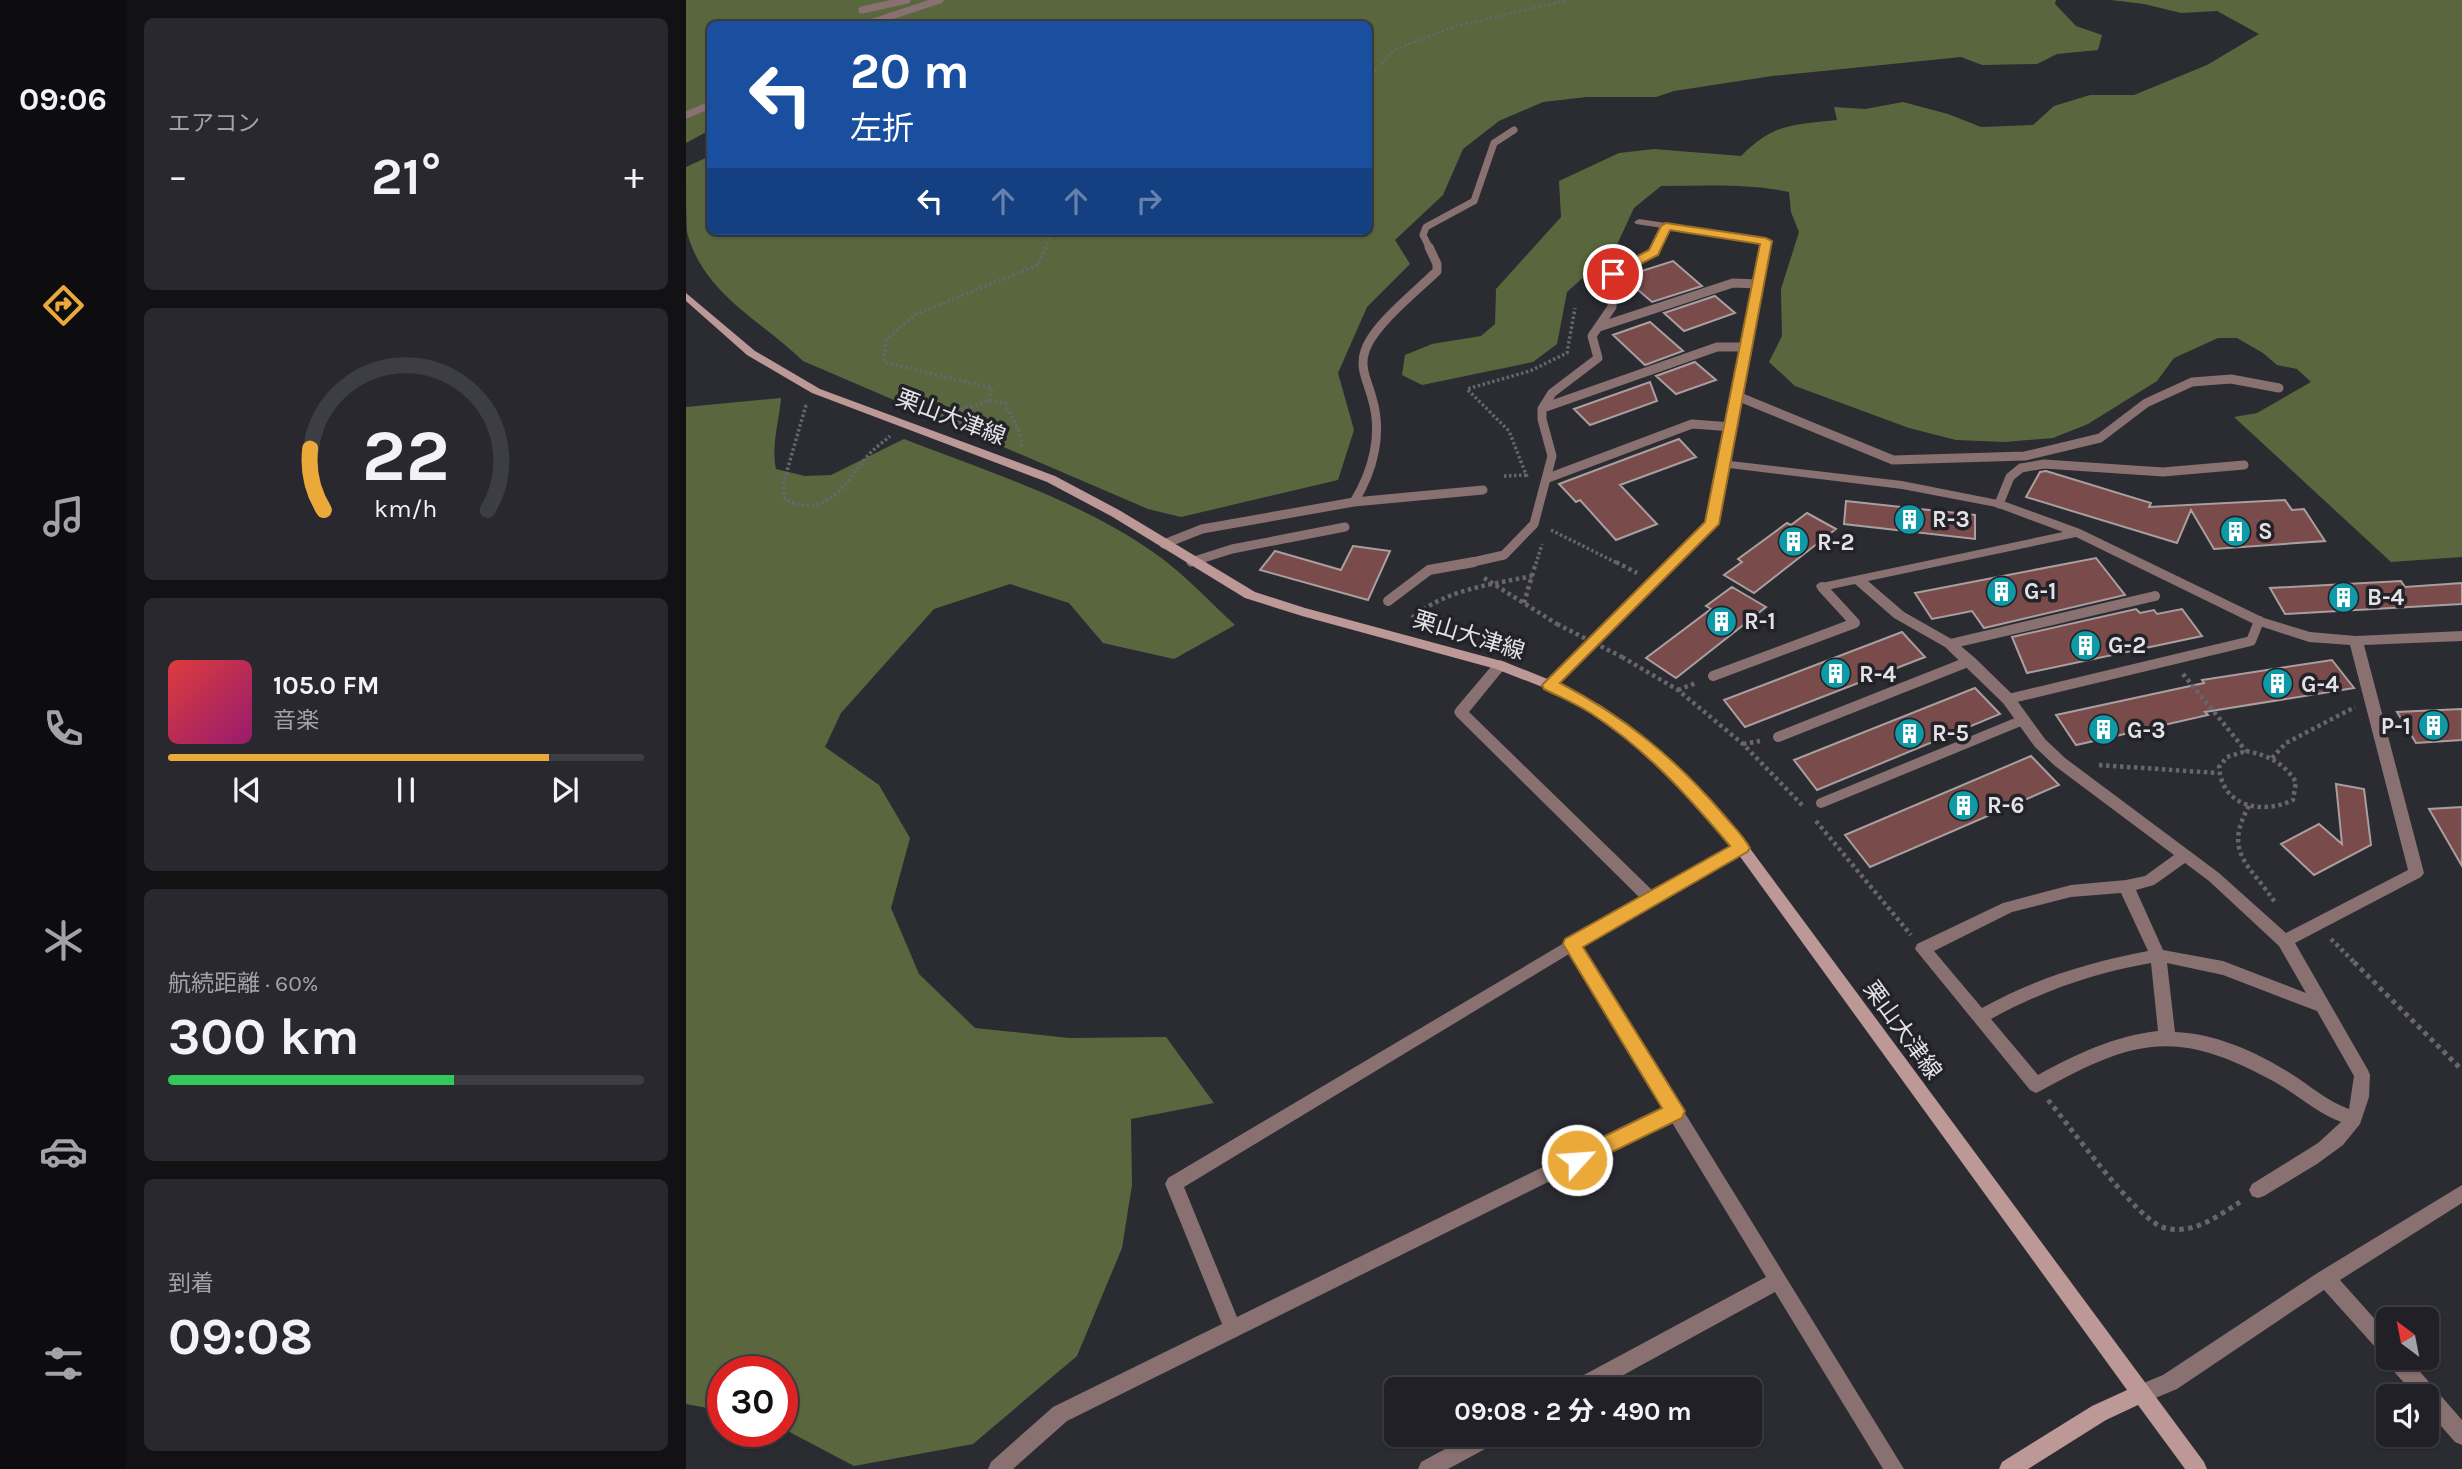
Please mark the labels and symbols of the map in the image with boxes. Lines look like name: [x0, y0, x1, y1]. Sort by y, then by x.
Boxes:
pin: [1583, 244, 1643, 304]
street label: 栗山大津線: [892, 384, 1009, 451]
building icon: R-3: [1892, 502, 1926, 536]
place label: R-3: [1932, 506, 1970, 533]
building icon: S: [2218, 514, 2252, 548]
place label: S: [2258, 518, 2273, 545]
building icon: R-2: [1777, 525, 1811, 559]
place label: R-2: [1817, 529, 1854, 556]
building icon: G-1: [1984, 574, 2018, 608]
place label: G-1: [2024, 578, 2056, 605]
building icon: B-4: [2327, 580, 2361, 614]
place label: B-4: [2367, 584, 2404, 611]
building icon: R-1: [1704, 604, 1738, 638]
street label: 栗山大津線: [1410, 606, 1528, 665]
place label: R-1: [1744, 608, 1776, 635]
building icon: G-2: [2068, 628, 2102, 662]
place label: G-2: [2108, 632, 2146, 659]
building icon: R-4: [1819, 657, 1853, 691]
place label: R-4: [1859, 661, 1896, 688]
building icon: G-4: [2261, 667, 2295, 701]
place label: G-4: [2301, 671, 2339, 698]
building icon: P-1: [2417, 709, 2451, 743]
building icon: G-3: [2087, 713, 2121, 747]
place label: P-1: [2381, 713, 2411, 740]
building icon: R-5: [1892, 716, 1926, 750]
place label: G-3: [2127, 717, 2165, 744]
place label: R-5: [1932, 720, 1969, 747]
building icon: R-6: [1947, 788, 1981, 822]
place label: R-6: [1987, 792, 2024, 819]
street label: 栗山大津線: [1858, 976, 1947, 1085]
position arrow: [1540, 1123, 1614, 1197]
north arrow: [2376, 1307, 2440, 1370]
speed limit sign: 30: [707, 1356, 798, 1447]

